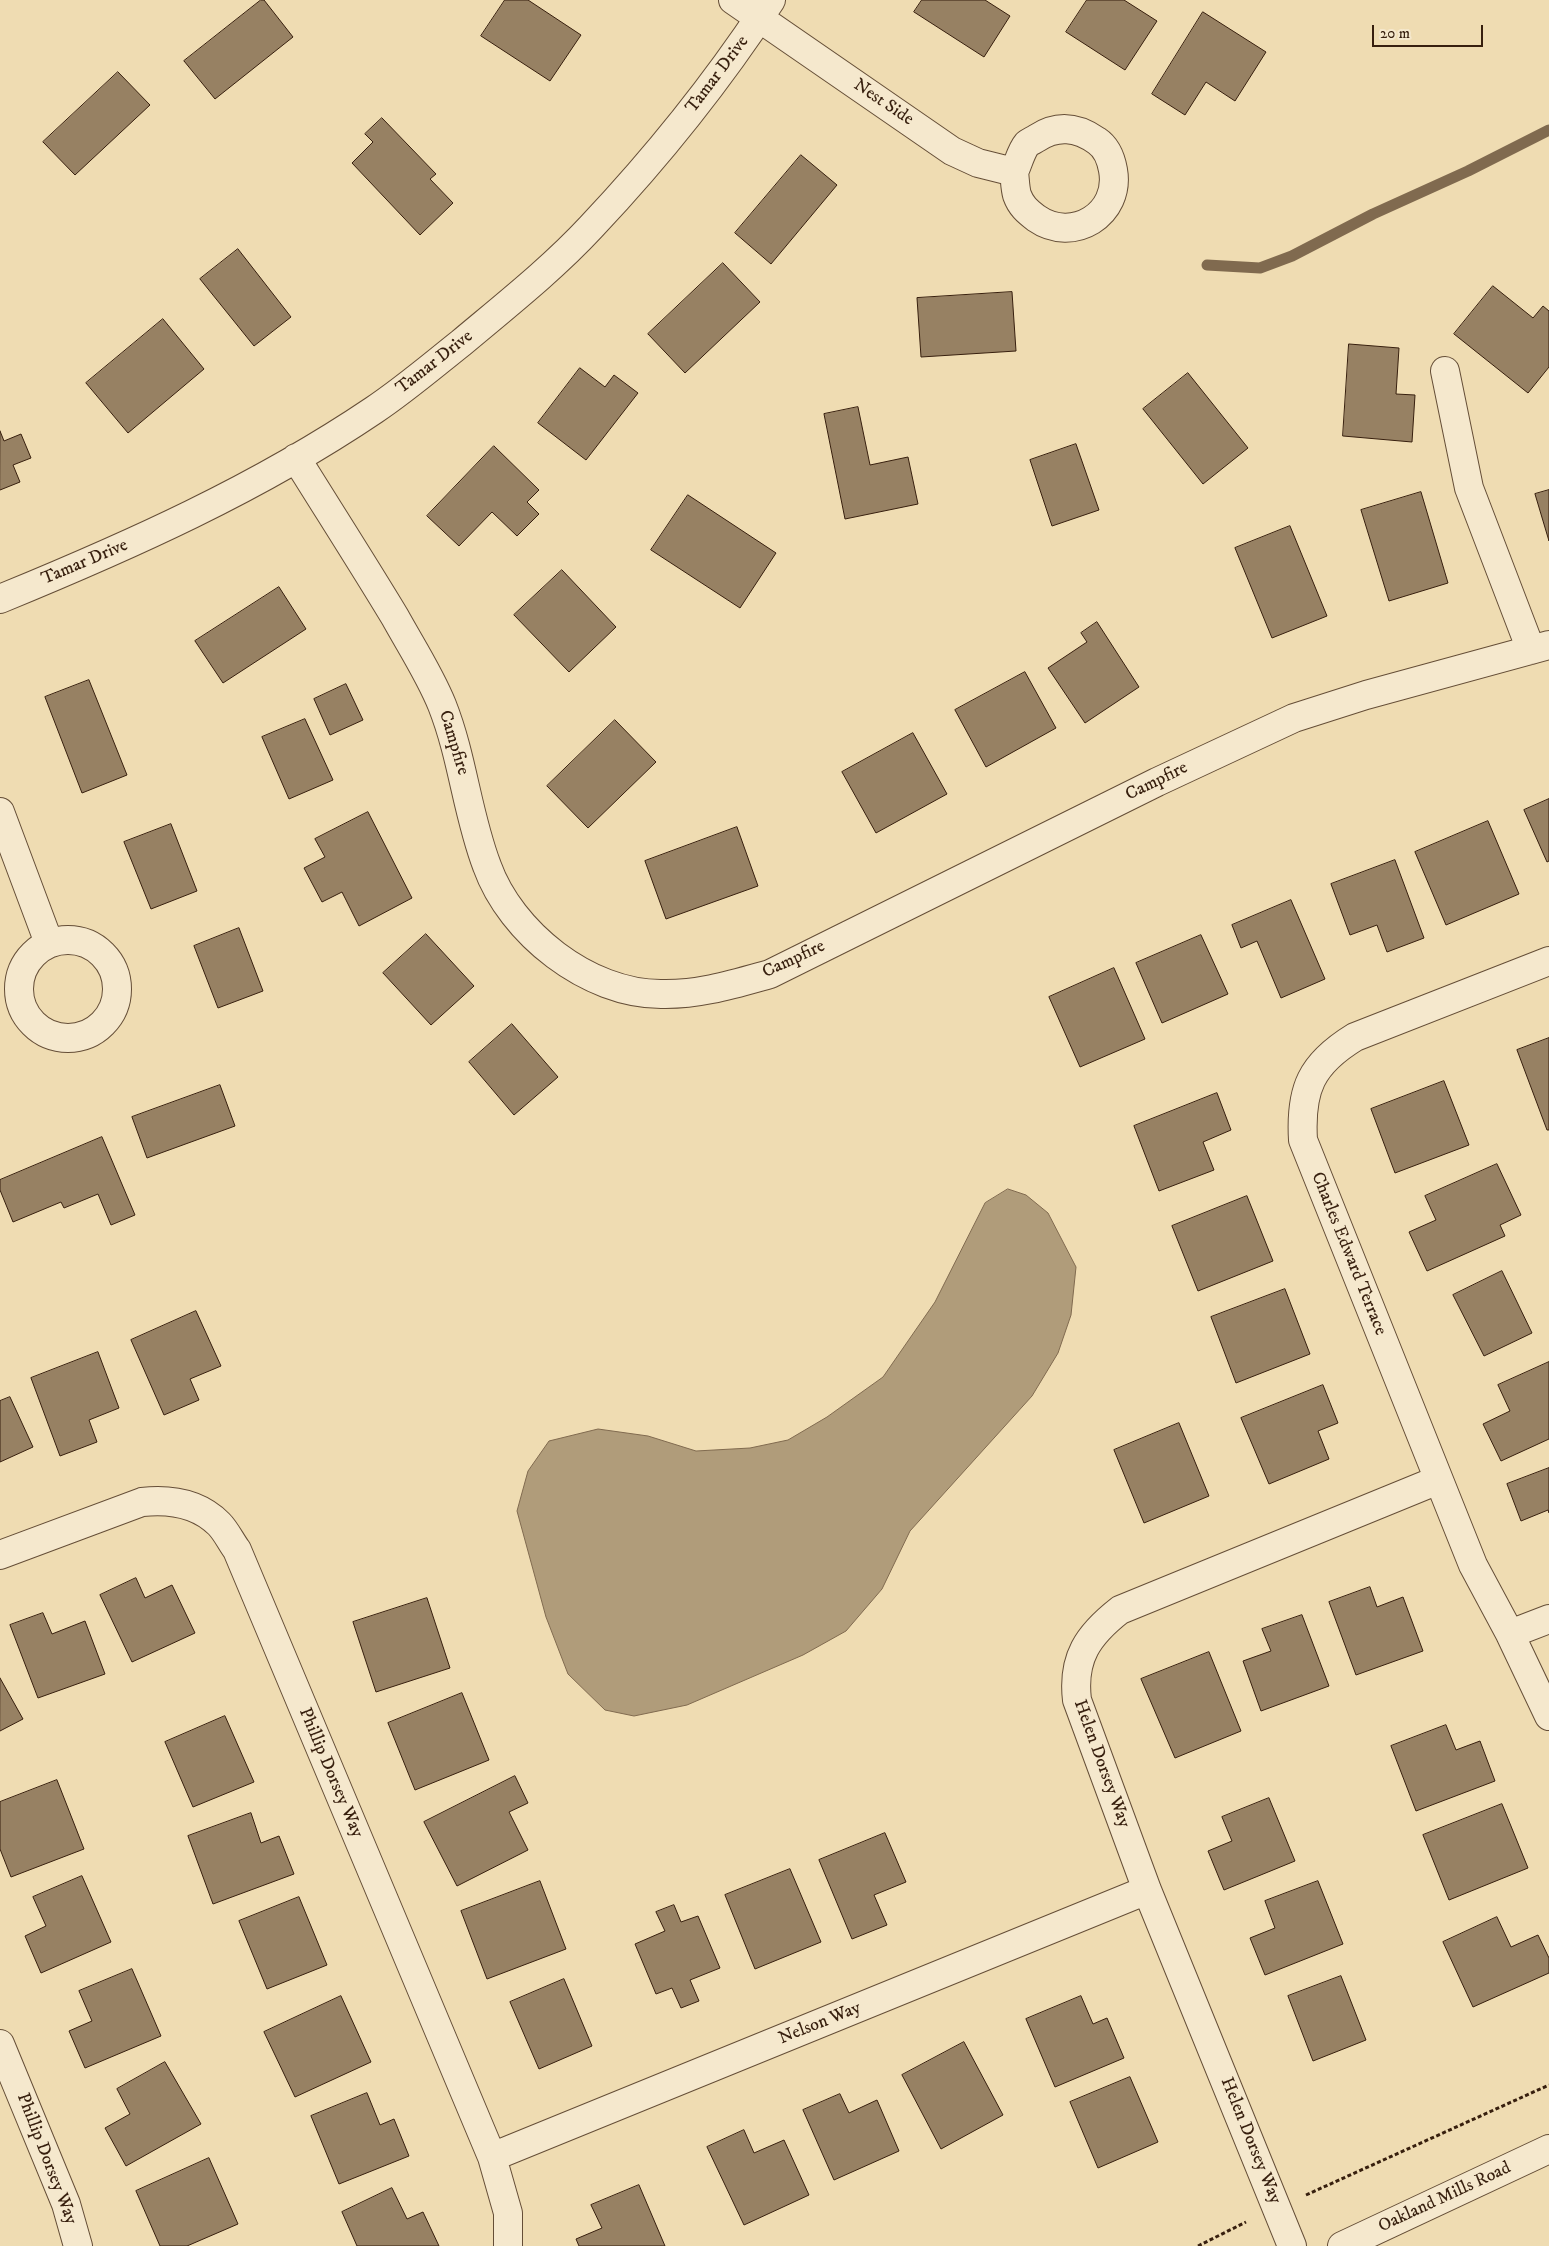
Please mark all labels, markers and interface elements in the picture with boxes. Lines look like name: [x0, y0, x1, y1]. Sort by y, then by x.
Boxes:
scale bar: [1374, 15, 1485, 47]
text: 20 m: [1380, 24, 1410, 43]
street label: Tamar Drive: [682, 32, 754, 118]
street label: Nest Side: [849, 75, 917, 131]
street label: Tamar Drive: [392, 326, 478, 400]
street label: Tamar Drive: [39, 535, 131, 591]
street label: Campfire: [433, 708, 473, 778]
street label: Campfire: [1122, 758, 1192, 806]
street label: Campfire: [759, 936, 829, 984]
street label: Charles Edward Terrace: [1305, 1169, 1391, 1339]
street label: Helen Dorsey Way: [1068, 1697, 1134, 1831]
street label: Phillip Dorsey Way: [293, 1705, 367, 1841]
street label: Nelson Way: [776, 1998, 864, 2050]
street label: Helen Dorsey Way: [1215, 2075, 1285, 2207]
street label: Phillip Dorsey Way: [11, 2090, 81, 2228]
street label: Oakland Mills Road: [1375, 2158, 1515, 2238]

